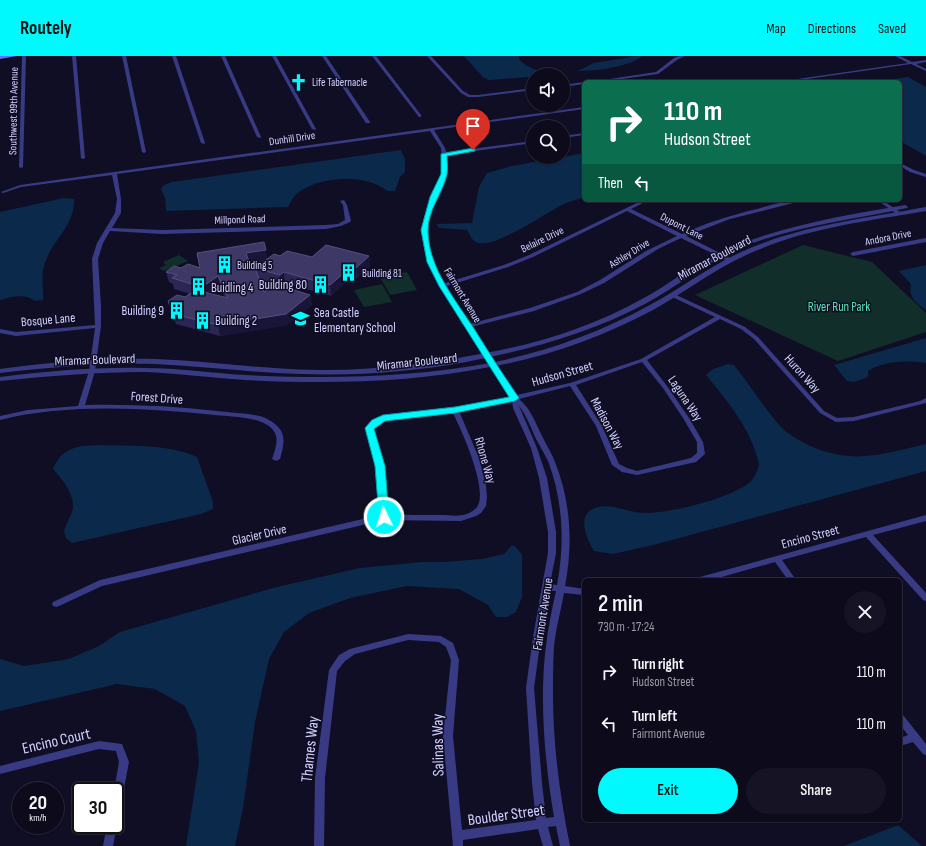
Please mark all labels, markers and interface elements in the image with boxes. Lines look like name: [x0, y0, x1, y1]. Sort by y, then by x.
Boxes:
text: Routely: [20, 17, 72, 40]
text: Map: [766, 20, 786, 37]
text: Directions: [808, 20, 856, 37]
text: Saved: [878, 20, 906, 37]
street label: Southwest 99th Avenue: [6, 67, 21, 155]
map controls: [526, 68, 570, 164]
button: sound: [526, 68, 570, 112]
church icon: Life Tabernacle: [289, 72, 309, 92]
place label: Life Tabernacle: [312, 76, 367, 89]
text: 110 m: [664, 95, 722, 128]
icon: right: [598, 96, 650, 148]
pin: [456, 109, 490, 150]
icon: arrive: [462, 115, 484, 137]
button: search: [526, 120, 570, 164]
street label: Dunhill Drive: [268, 129, 316, 148]
text: Hudson Street: [664, 129, 751, 150]
icon: left: [631, 172, 653, 194]
text: Then: [598, 174, 623, 193]
street label: Dupont Lane: [658, 210, 705, 243]
street label: Millpond Road: [214, 212, 266, 227]
street label: Belaire Drive: [519, 224, 566, 255]
street label: Andora Drive: [863, 227, 912, 249]
street label: Miramar Boulevard: [675, 232, 754, 284]
street label: Ashley Drive: [606, 236, 652, 271]
building icon: Building 5: [214, 255, 234, 275]
place label: Building 5: [237, 259, 272, 272]
building icon: Building 81: [339, 263, 359, 283]
street label: Fairmont Avenue: [441, 265, 484, 325]
place label: Building 81: [362, 267, 402, 280]
building icon: Building 80: [310, 274, 330, 294]
building icon: Buidling 4: [188, 277, 208, 297]
place label: Building 80: [259, 277, 307, 293]
place label: Buidling 4: [211, 280, 254, 296]
park label: River Run Park: [808, 299, 870, 315]
building icon: Building 9: [167, 300, 187, 320]
place label: Building 9: [122, 303, 164, 319]
place label: Sea Castle Elementary School: [314, 305, 396, 336]
school or university icon: Sea Castle Elementary School: [291, 309, 311, 329]
street label: Bosque Lane: [20, 310, 76, 330]
building icon: Building 2: [192, 310, 212, 330]
place label: Building 2: [215, 313, 257, 329]
street label: Miramar Boulevard: [376, 350, 458, 374]
street label: Miramar Boulevard: [54, 351, 136, 369]
street label: Huron Way: [781, 351, 824, 396]
street label: Hudson Street: [530, 358, 595, 390]
street label: Laguna Way: [664, 373, 706, 424]
street label: Forest Drive: [130, 388, 184, 408]
street label: Madison Way: [587, 395, 627, 452]
street label: Rhone Way: [471, 435, 499, 485]
position arrow: [363, 496, 405, 538]
street label: Glacier Drive: [230, 521, 288, 549]
street label: Encino Street: [780, 522, 841, 552]
street label: Fairmont Avenue: [529, 577, 557, 651]
text: 2 min: [598, 589, 643, 618]
button: close: [844, 591, 886, 633]
text: 730 m · 17:24: [598, 619, 654, 635]
text: Turn right: [632, 655, 684, 674]
icon: right: [598, 661, 620, 683]
text: 110 m: [857, 663, 886, 682]
text: Hudson Street: [632, 674, 695, 690]
text: Turn left: [632, 707, 677, 726]
street label: Salinas Way: [428, 713, 449, 777]
icon: left: [598, 713, 620, 735]
street label: Thames Way: [298, 715, 323, 783]
text: 110 m: [857, 715, 886, 734]
street label: Encino Court: [20, 724, 92, 759]
text: Fairmont Avenue: [632, 726, 705, 742]
button: Exit: [598, 768, 738, 814]
button: Share: [746, 768, 886, 814]
speed limit sign: 30: [72, 782, 124, 834]
text: 20: [29, 791, 47, 815]
street label: Boulder Street: [467, 801, 546, 830]
text: km/h: [29, 812, 47, 824]

